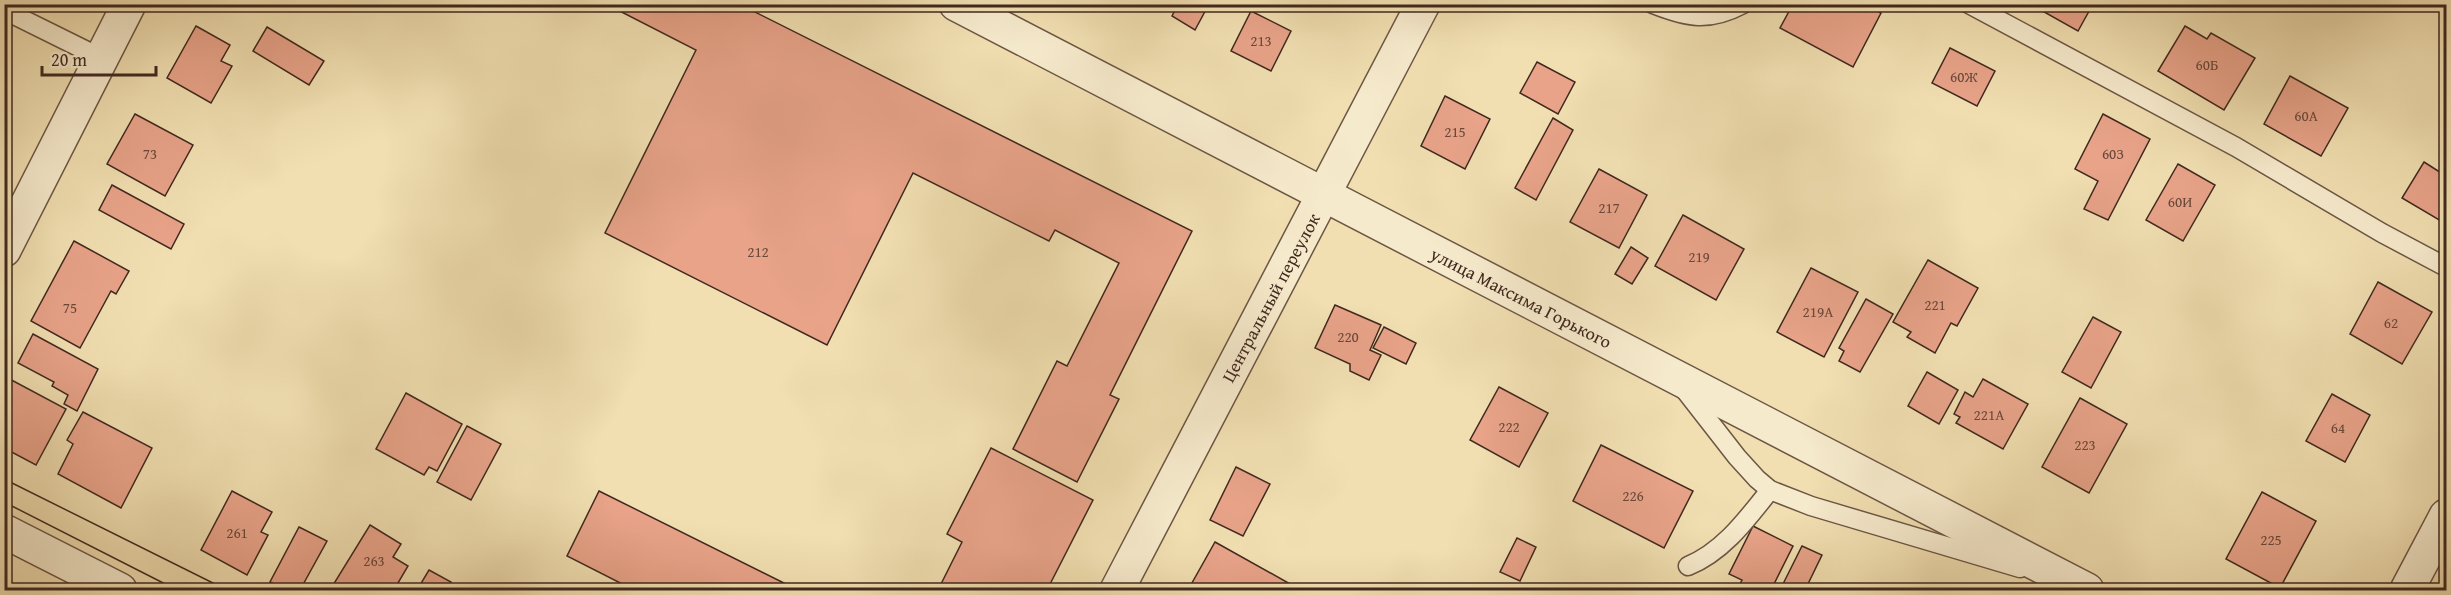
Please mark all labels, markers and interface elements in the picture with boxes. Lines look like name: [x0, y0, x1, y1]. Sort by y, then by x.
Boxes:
house number: 213: [1250, 30, 1272, 51]
scale bar: [42, 39, 156, 77]
text: 20 m: [51, 46, 87, 73]
house number: 60Б: [2196, 54, 2218, 75]
house number: 60Ж: [1950, 66, 1979, 87]
house number: 60А: [2294, 105, 2318, 126]
house number: 215: [1444, 121, 1466, 142]
house number: 73: [143, 143, 157, 164]
house number: 60З: [2102, 143, 2124, 164]
house number: 60И: [2168, 191, 2192, 212]
house number: 217: [1598, 197, 1620, 218]
street label: Центральный переулок: [1215, 208, 1327, 387]
street label: улица Максима Горького: [1425, 240, 1617, 355]
house number: 212: [747, 241, 769, 262]
house number: 219: [1688, 246, 1710, 267]
house number: 221: [1924, 294, 1946, 315]
house number: 75: [63, 297, 77, 318]
house number: 219А: [1803, 301, 1833, 322]
house number: 62: [2384, 312, 2398, 333]
house number: 220: [1337, 326, 1359, 347]
house number: 221А: [1974, 404, 2004, 425]
house number: 222: [1498, 416, 1520, 437]
house number: 64: [2331, 417, 2345, 438]
house number: 223: [2074, 434, 2096, 455]
house number: 226: [1622, 485, 1644, 506]
house number: 261: [226, 522, 248, 543]
house number: 225: [2260, 529, 2282, 550]
house number: 263: [363, 550, 385, 571]

